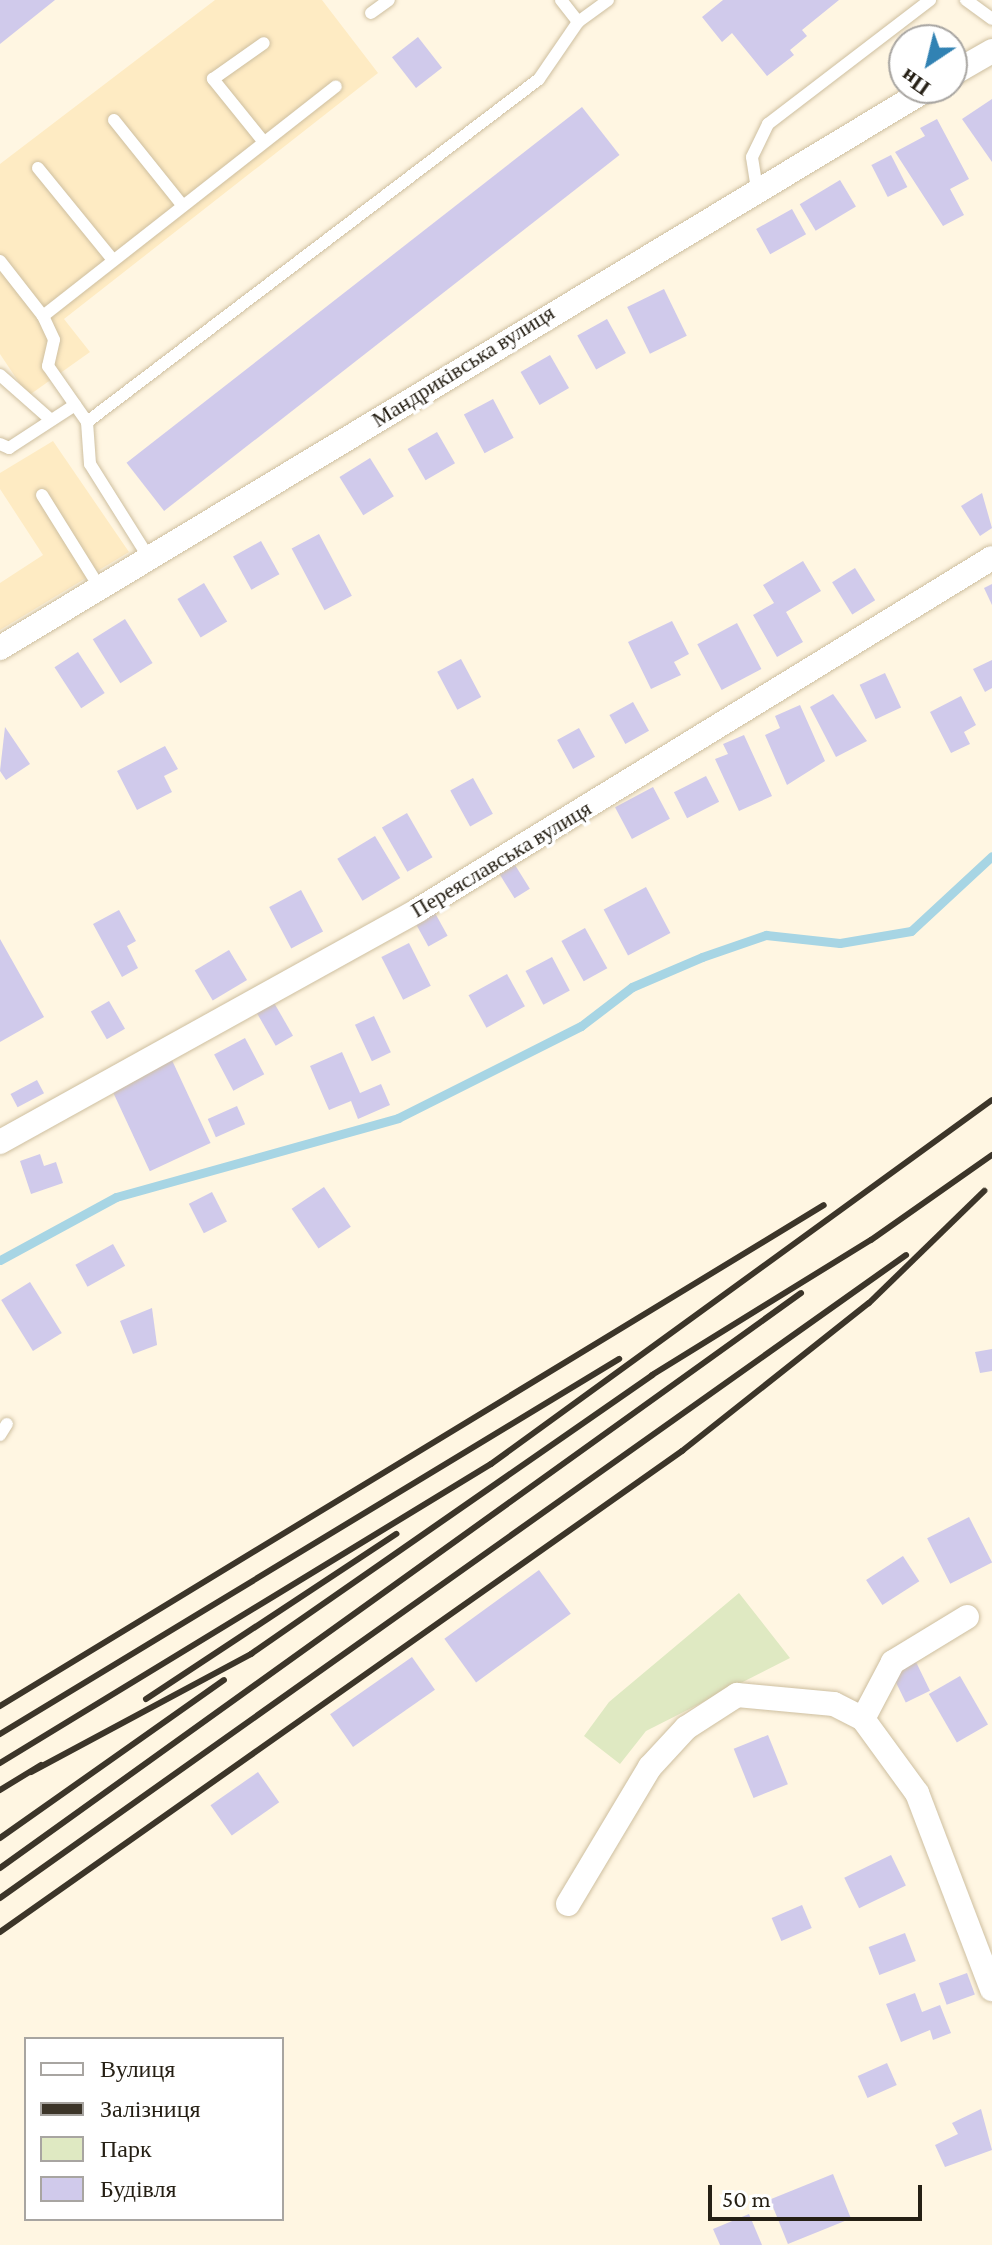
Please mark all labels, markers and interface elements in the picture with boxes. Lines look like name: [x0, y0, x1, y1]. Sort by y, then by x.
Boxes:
north arrow: [888, 24, 968, 104]
text: Пн: [896, 64, 934, 101]
street label: Мандриківська вулиця: [367, 299, 559, 433]
street label: Переяславська вулиця: [406, 795, 596, 923]
legend: [24, 2037, 284, 2221]
text: Вулиця: [100, 2055, 175, 2082]
text: Залізниця: [100, 2095, 201, 2122]
text: Парк: [100, 2135, 152, 2162]
scale bar: [712, 2169, 926, 2219]
text: Будівля: [100, 2175, 177, 2202]
text: 50 m: [722, 2185, 771, 2212]

